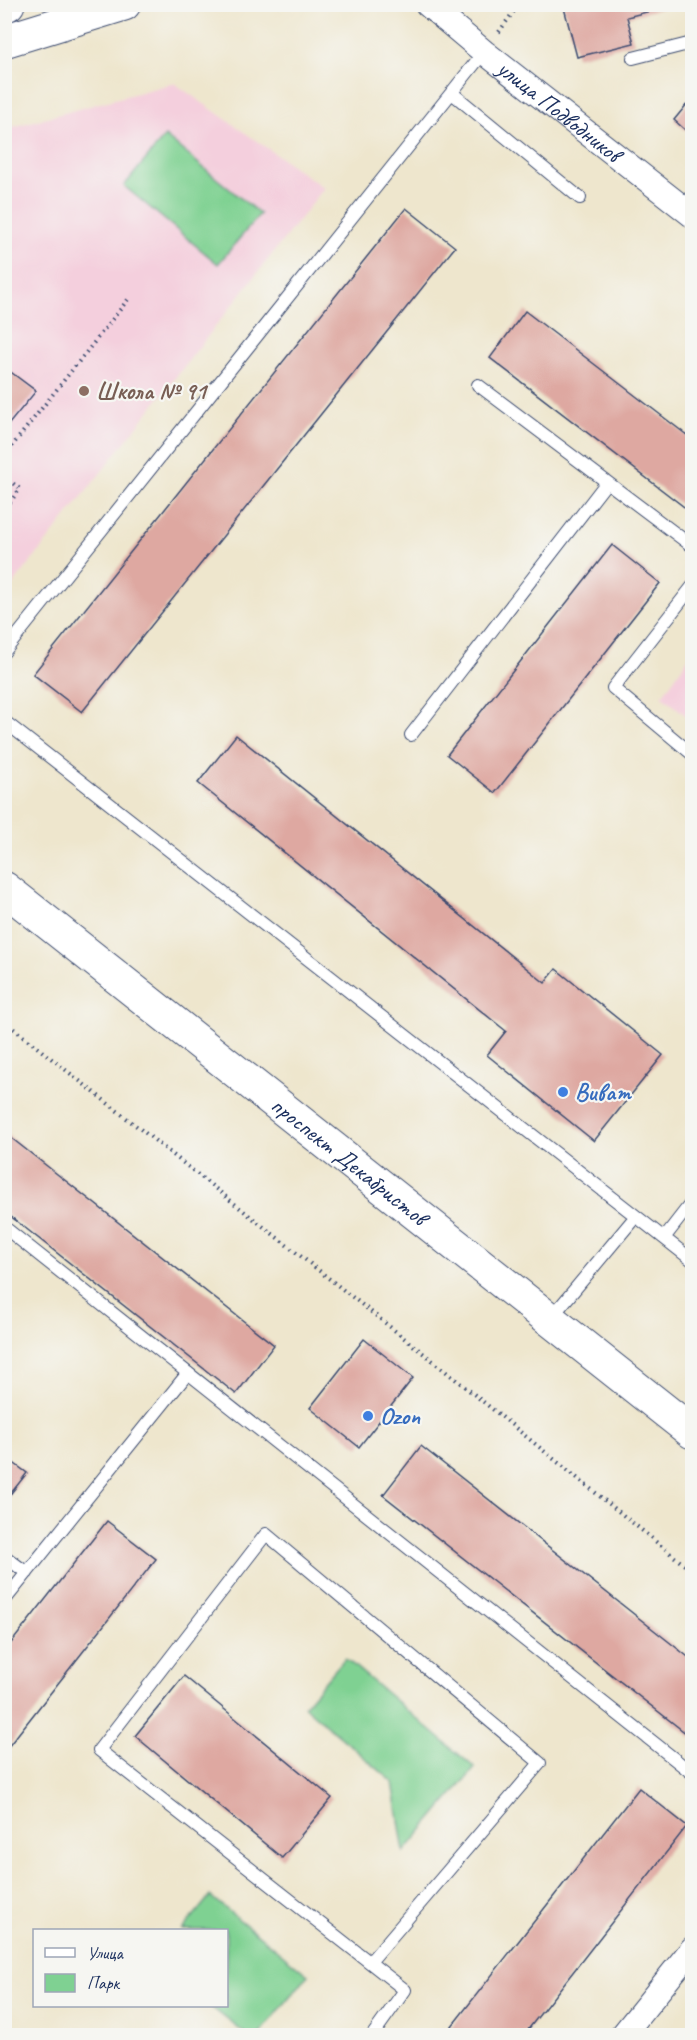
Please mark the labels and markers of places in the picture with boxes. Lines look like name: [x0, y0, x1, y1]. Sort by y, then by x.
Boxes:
place label: Школа № 91: [96, 376, 209, 406]
marker: Школа № 91: [77, 384, 91, 398]
place label: Виват: [575, 1077, 632, 1107]
marker: Виват: [556, 1085, 570, 1099]
place label: Ozon: [380, 1401, 421, 1431]
marker: Ozon: [361, 1409, 375, 1423]

